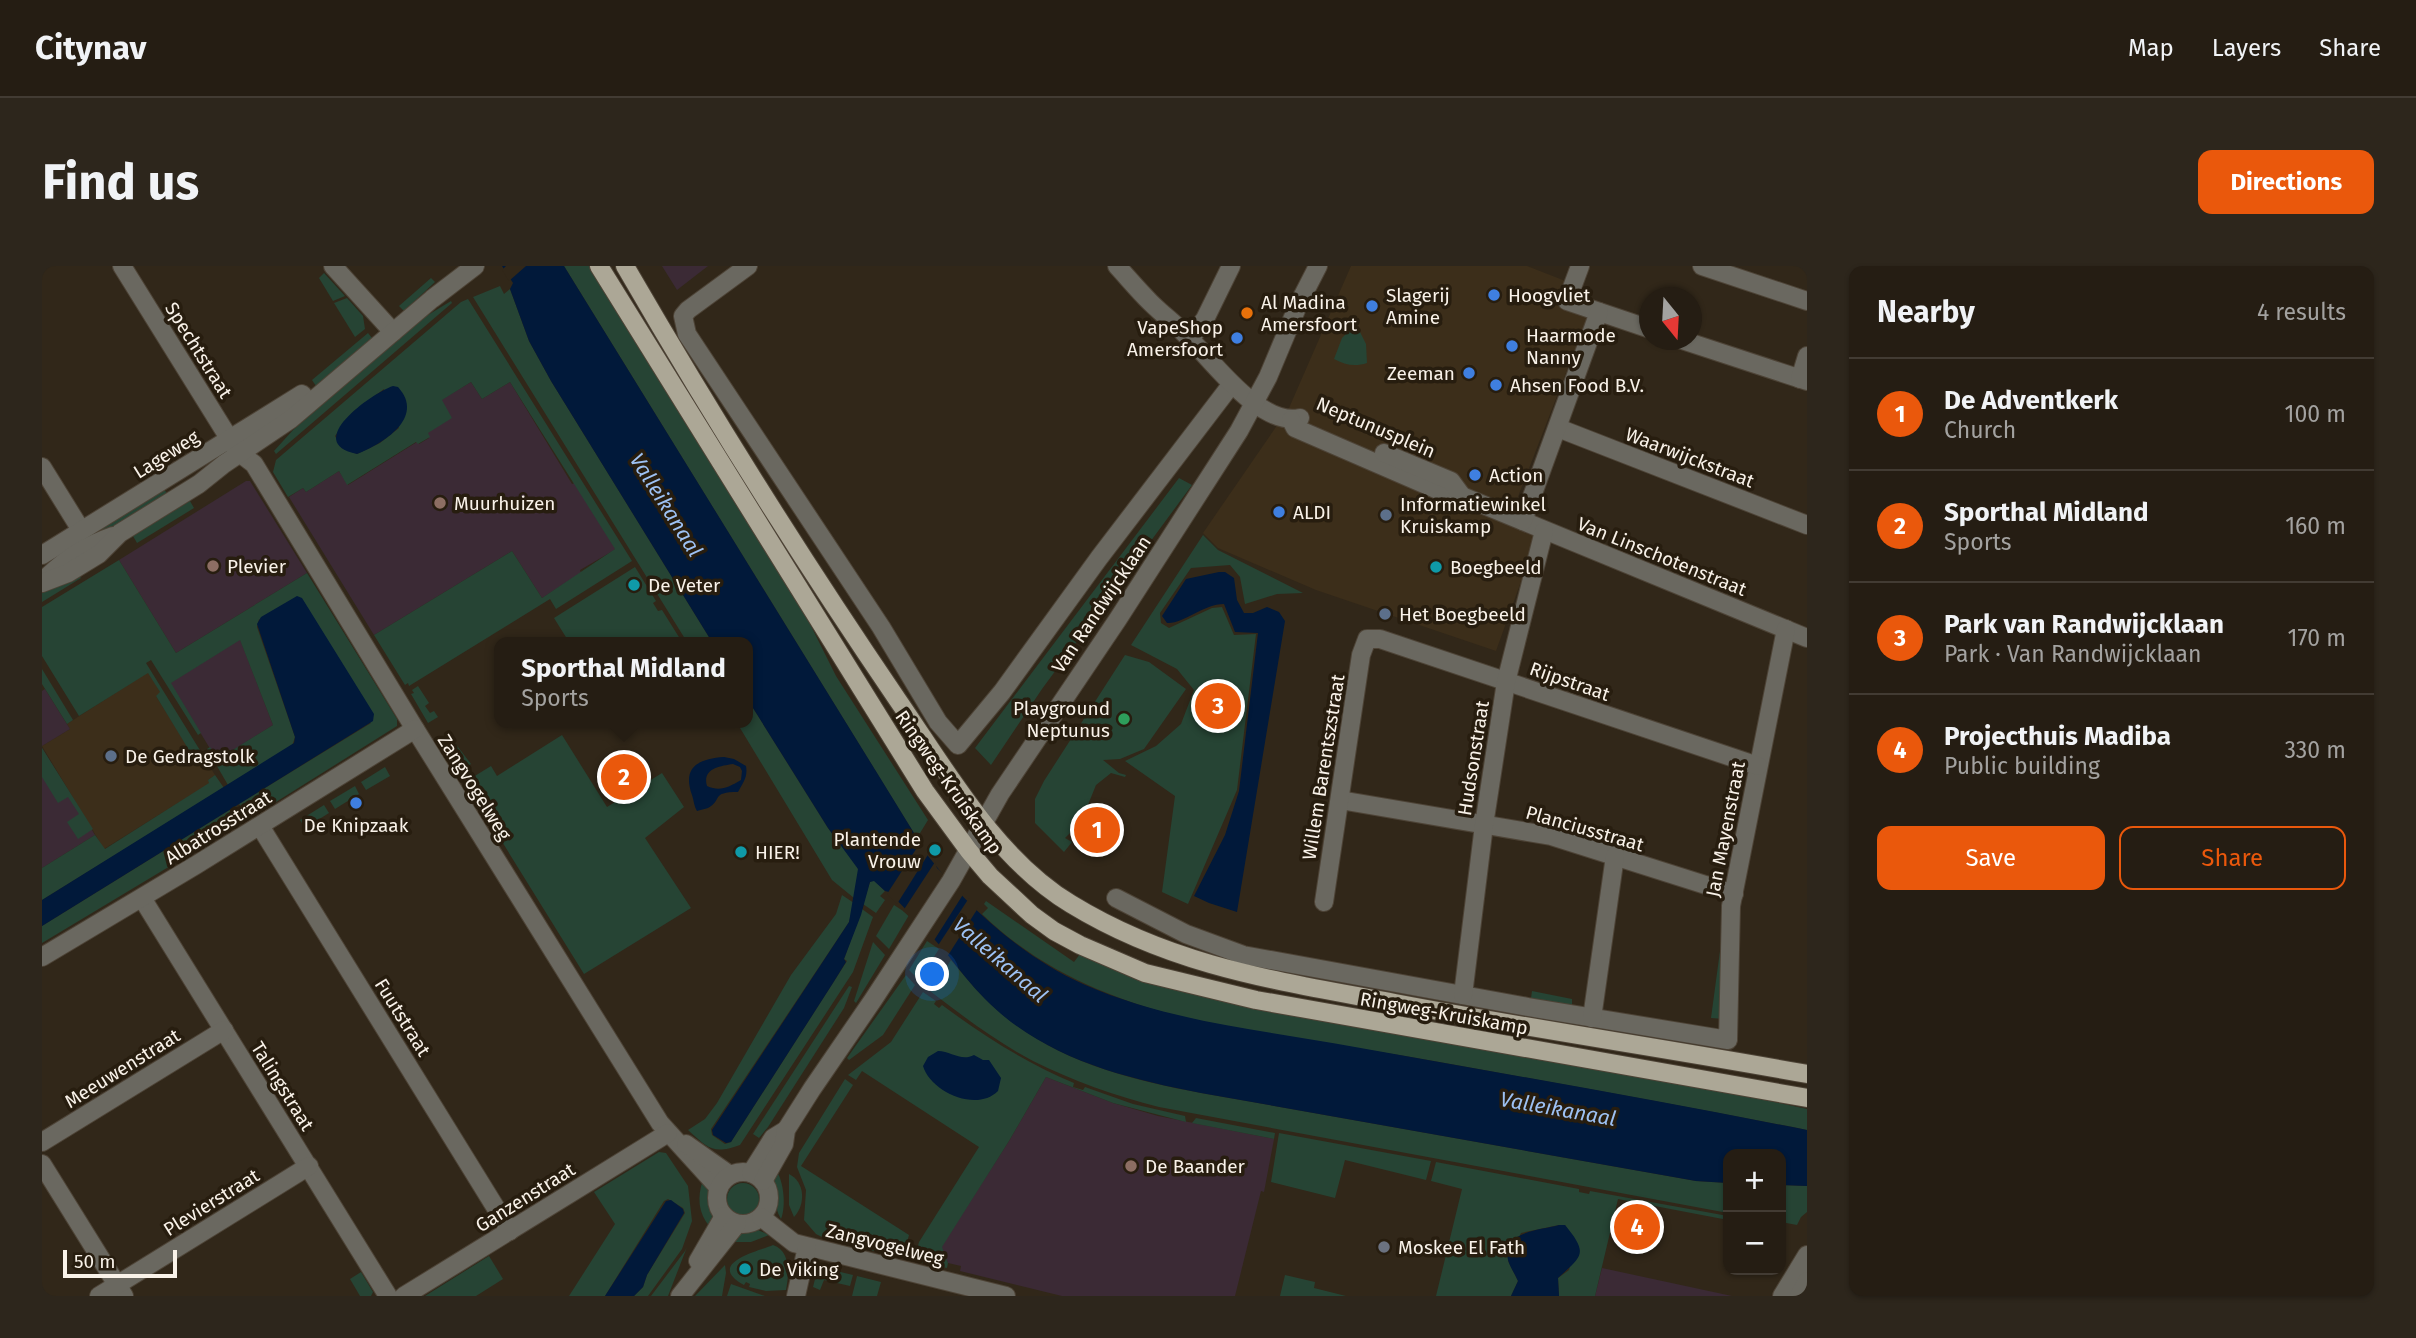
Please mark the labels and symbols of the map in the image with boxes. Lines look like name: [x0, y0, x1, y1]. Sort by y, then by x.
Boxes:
place label: Slagerij Amine: [1386, 284, 1450, 329]
place label: Hoogvliet: [1508, 284, 1591, 307]
marker: Hoogvliet: [1486, 287, 1502, 303]
north arrow: [1639, 287, 1702, 350]
place label: Al Madina Amersfoort: [1261, 291, 1357, 336]
street label: Spechtstraat: [160, 298, 237, 403]
marker: Slagerij Amine: [1364, 298, 1380, 314]
marker: Al Madina Amersfoort: [1239, 305, 1255, 321]
place label: VapeShop Amersfoort: [1127, 316, 1223, 361]
place label: Haarmode Nanny: [1526, 324, 1616, 369]
marker: VapeShop Amersfoort: [1229, 330, 1245, 346]
marker: Haarmode Nanny: [1504, 338, 1520, 354]
place label: Zeeman: [1387, 362, 1455, 385]
marker: Zeeman: [1461, 365, 1477, 381]
place label: Ahsen Food B.V.: [1510, 374, 1644, 397]
marker: Ahsen Food B.V.: [1488, 377, 1504, 393]
street label: Neptunusplein: [1313, 392, 1439, 463]
street label: Waarwijckstraat: [1622, 422, 1758, 493]
street label: Lageweg: [129, 425, 203, 484]
water label: Valleikanaal: [624, 448, 708, 562]
place label: Action: [1489, 464, 1543, 487]
marker: Action: [1467, 467, 1483, 483]
place label: Muurhuizen: [454, 492, 555, 515]
place label: Informatiewinkel Kruiskamp: [1400, 493, 1547, 538]
marker: Muurhuizen: [432, 495, 448, 511]
place label: ALDI: [1293, 501, 1331, 524]
marker: ALDI: [1271, 504, 1287, 520]
marker: Informatiewinkel Kruiskamp: [1378, 507, 1394, 523]
street label: Van Linschotenstraat: [1574, 512, 1750, 601]
street label: Van Randwijcklaan: [1047, 531, 1156, 677]
place label: Plevier: [227, 555, 287, 578]
place label: Boegbeeld: [1450, 556, 1542, 579]
marker: Plevier: [205, 558, 221, 574]
marker: Boegbeeld: [1428, 559, 1444, 575]
place label: De Veter: [648, 574, 721, 597]
marker: De Veter: [626, 577, 642, 593]
place label: Het Boegbeeld: [1399, 603, 1526, 626]
marker: Het Boegbeeld: [1377, 606, 1393, 622]
street label: Rijpstraat: [1527, 657, 1613, 706]
street label: Willem Barentszstraat: [1297, 672, 1350, 862]
pin: 3: [1195, 680, 1241, 732]
place label: Playground Neptunus: [1013, 697, 1110, 742]
street label: Hudsonstraat: [1453, 699, 1494, 817]
street label: Ringweg-Kruiskamp: [890, 706, 1007, 859]
marker: Playground Neptunus: [1116, 711, 1132, 727]
street label: Zangvogelweg: [433, 730, 516, 845]
place label: De Gedragstolk: [125, 745, 255, 768]
marker: De Gedragstolk: [103, 748, 119, 764]
pin: 2: [601, 751, 647, 803]
street label: Jan Mayenstraat: [1701, 759, 1750, 899]
street label: Albatrosstraat: [161, 786, 276, 869]
marker: De Knipzaak: [348, 795, 364, 811]
street label: Planciusstraat: [1523, 801, 1647, 856]
pin: 1: [1074, 804, 1120, 856]
place label: De Knipzaak: [304, 814, 409, 837]
place label: Plantende Vrouw: [833, 828, 921, 873]
place label: HIER!: [755, 841, 800, 864]
marker: Plantende Vrouw: [927, 842, 943, 858]
marker: HIER!: [733, 844, 749, 860]
water label: Valleikanaal: [947, 912, 1053, 1008]
your location: [915, 957, 949, 991]
street label: Fuutstraat: [370, 974, 436, 1061]
street label: Ringweg-Kruiskamp: [1358, 987, 1530, 1040]
street label: Meeuwenstraat: [60, 1024, 184, 1113]
street label: Talingstraat: [246, 1037, 319, 1135]
water label: Valleikanaal: [1498, 1086, 1618, 1132]
place label: De Baander: [1145, 1155, 1246, 1178]
street label: Ganzenstraat: [471, 1158, 579, 1237]
marker: De Baander: [1123, 1158, 1139, 1174]
street label: Plevierstraat: [159, 1164, 263, 1241]
pin: 4: [1614, 1201, 1660, 1253]
street label: Zangvogelweg: [824, 1219, 946, 1270]
place label: Moskee El Fath: [1398, 1236, 1525, 1259]
marker: Moskee El Fath: [1376, 1239, 1392, 1255]
scale bar: [63, 1247, 177, 1279]
place label: De Viking: [759, 1258, 839, 1281]
marker: De Viking: [737, 1261, 753, 1277]

